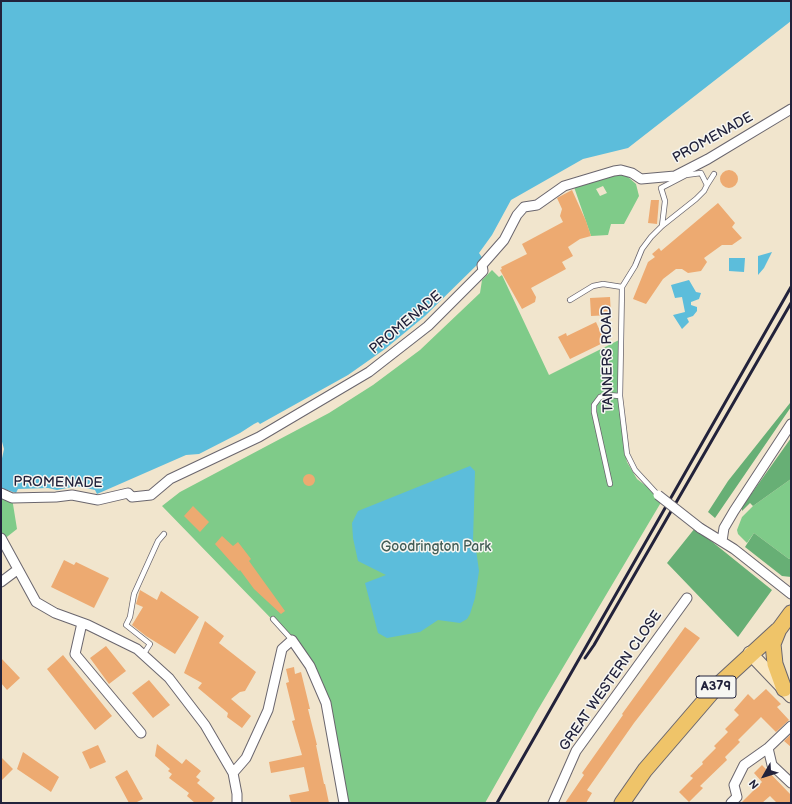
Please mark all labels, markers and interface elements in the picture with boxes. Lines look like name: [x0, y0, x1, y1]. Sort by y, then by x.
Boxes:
street label: PROMENADE: [670, 109, 756, 167]
street label: PROMENADE: [366, 288, 446, 358]
street label: TANNERS ROAD: [599, 305, 617, 413]
street label: PROMENADE: [13, 474, 103, 492]
park label: Goodrington Park: [381, 539, 491, 555]
street label: GREAT WESTERN CLOSE: [556, 608, 666, 754]
road number: A379: [696, 676, 736, 698]
north arrow: [744, 756, 784, 796]
text: N: [747, 777, 762, 791]

